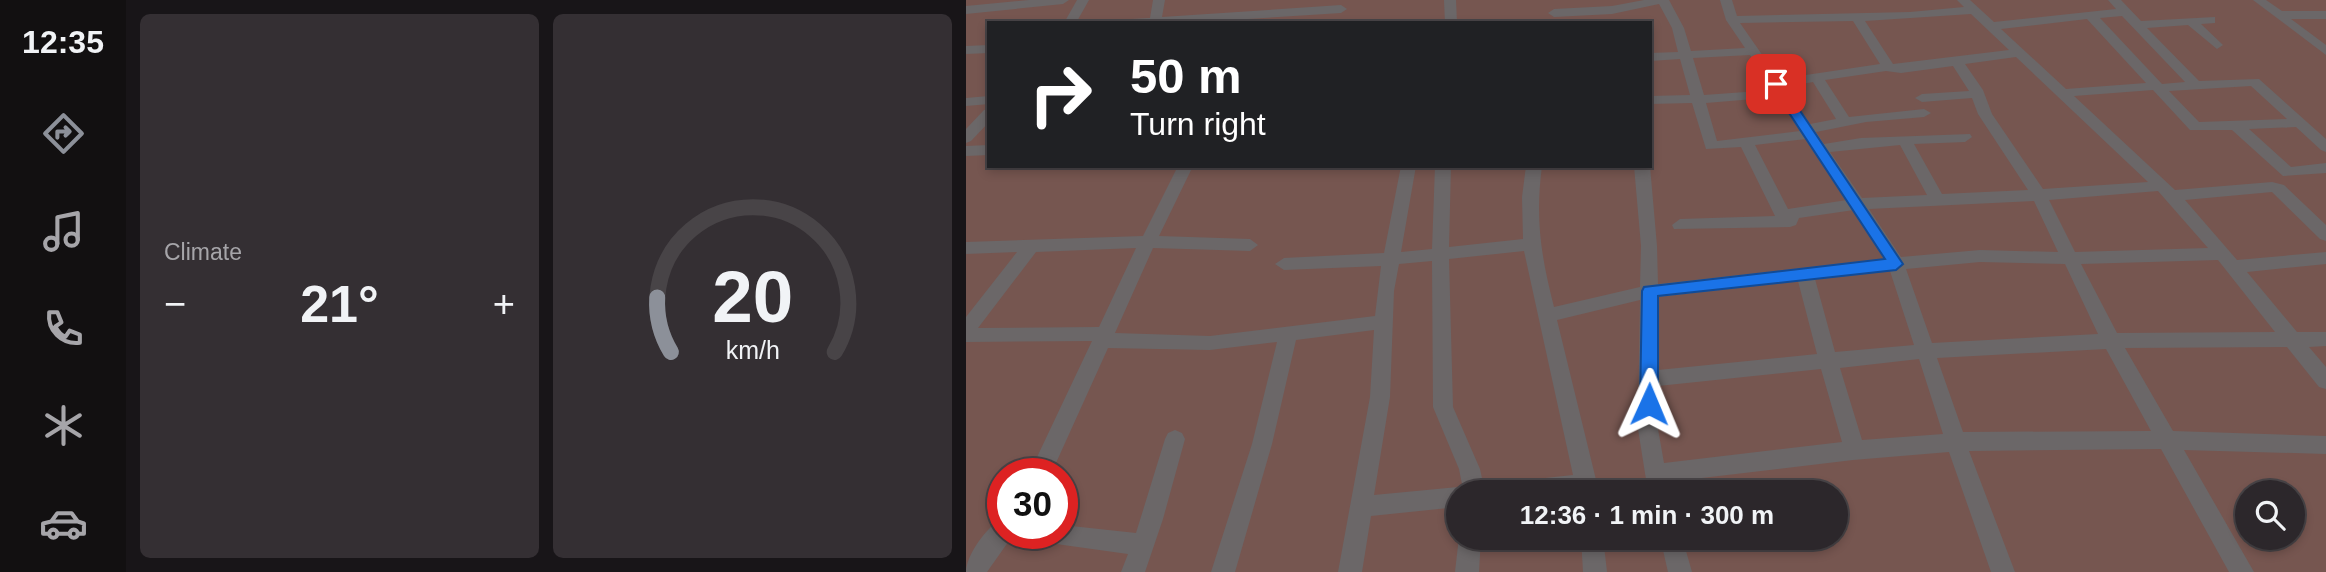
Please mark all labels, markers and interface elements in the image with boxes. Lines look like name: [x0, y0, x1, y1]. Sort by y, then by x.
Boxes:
text: 12:35: [22, 24, 104, 60]
icon: right: [1015, 49, 1106, 140]
text: 50 m: [1130, 49, 1242, 103]
pin: [1746, 54, 1806, 114]
icon: arrive: [1757, 65, 1795, 103]
text: Turn right: [1130, 106, 1266, 142]
icon: directions: [39, 109, 88, 158]
icon: music: [39, 207, 88, 256]
text: Climate: [164, 239, 242, 265]
text: 20: [712, 256, 793, 337]
text: 21°: [300, 275, 379, 333]
text: −: [164, 283, 186, 325]
text: +: [493, 283, 515, 325]
icon: phone: [39, 304, 88, 353]
text: km/h: [725, 336, 780, 364]
position arrow: [1612, 367, 1686, 441]
icon: climate: [39, 401, 88, 450]
speed limit sign: 30: [987, 458, 1078, 549]
map controls: [2235, 480, 2305, 550]
button: search: [2235, 480, 2305, 550]
icon: car: [39, 499, 88, 548]
text: 12:36 · 1 min · 300 m: [1520, 500, 1774, 530]

